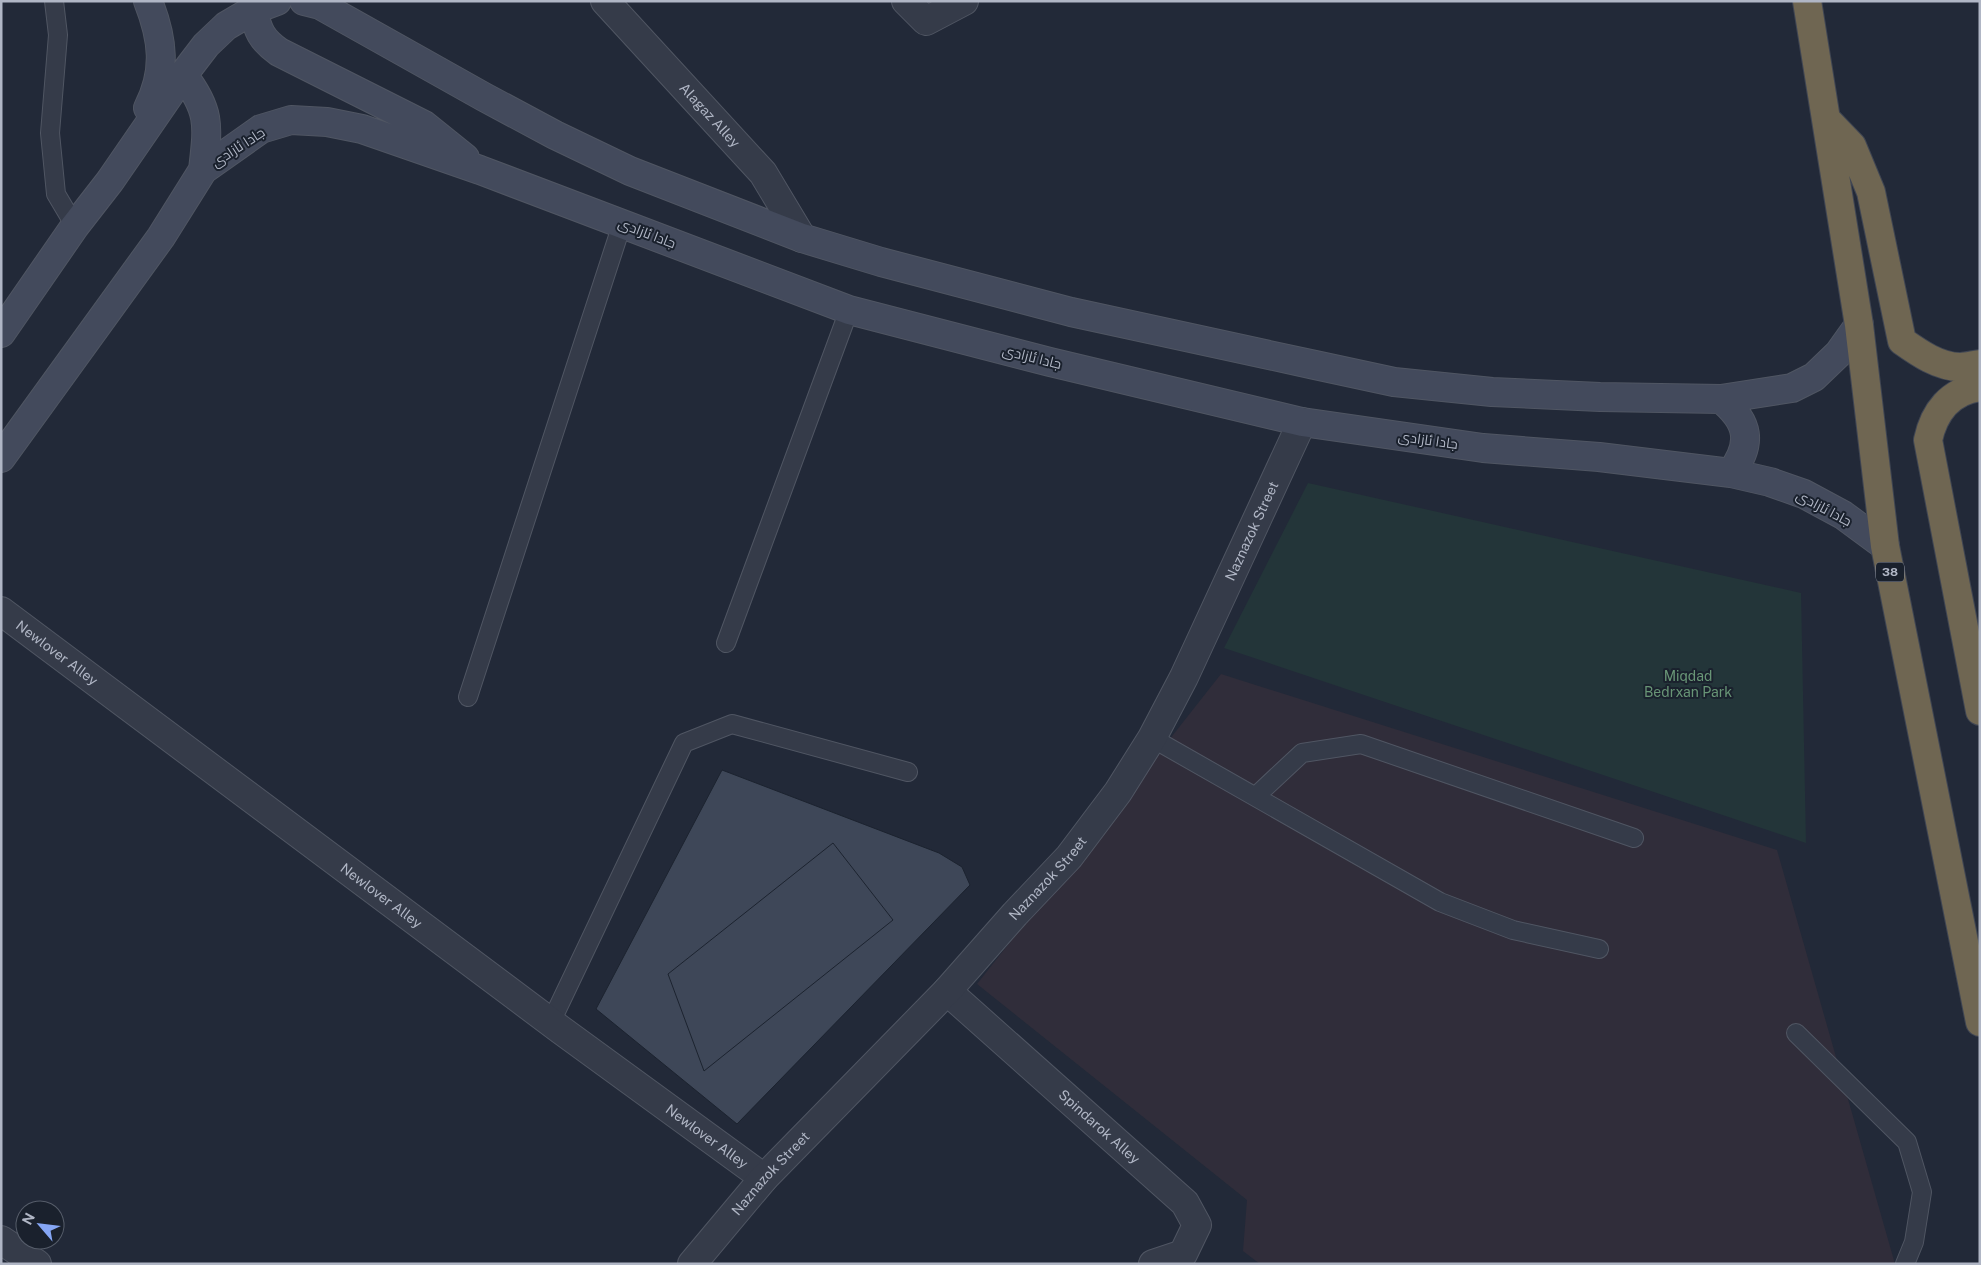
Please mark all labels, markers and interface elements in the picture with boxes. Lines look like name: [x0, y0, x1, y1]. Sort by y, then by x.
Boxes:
street label: Alagaz Alley: [676, 80, 744, 151]
street label: جادا ئازادی: [208, 124, 268, 170]
street label: جادا ئازادی: [616, 215, 678, 251]
street label: جادا ئازادی: [1001, 342, 1063, 372]
street label: جادا ئازادی: [1397, 428, 1459, 452]
street label: Naznazok Street: [1222, 479, 1281, 583]
street label: جادا ئازادی: [1794, 487, 1854, 529]
road number: 38: [1876, 562, 1904, 582]
street label: Newlover Alley: [13, 617, 101, 689]
park label: Miqdad Bedrxan Park: [1644, 668, 1732, 700]
street label: Naznazok Street: [1005, 833, 1090, 923]
street label: Newlover Alley: [337, 860, 426, 932]
street label: Spindarok Alley: [1055, 1086, 1144, 1167]
street label: Newlover Alley: [663, 1101, 752, 1172]
street label: Naznazok Street: [728, 1128, 813, 1218]
north arrow: [15, 1200, 65, 1250]
text: N: [19, 1210, 38, 1227]

